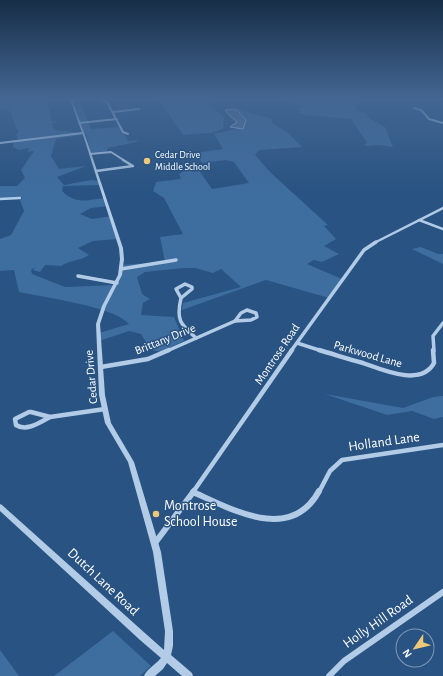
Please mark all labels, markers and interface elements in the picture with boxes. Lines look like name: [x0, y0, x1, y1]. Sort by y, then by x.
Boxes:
place label: Cedar Drive Middle School: [155, 150, 210, 172]
marker: Cedar Drive Middle School: [142, 156, 152, 166]
street label: Brittany Drive: [133, 321, 197, 358]
street label: Montrose Road: [252, 321, 302, 387]
street label: Parkwood Lane: [332, 338, 404, 370]
street label: Cedar Drive: [83, 350, 99, 404]
street label: Holland Lane: [347, 430, 421, 454]
place label: Montrose School House: [164, 499, 237, 529]
marker: Montrose School House: [151, 509, 161, 519]
street label: Dutch Lane Road: [65, 546, 141, 618]
street label: Holly Hill Road: [341, 593, 415, 651]
north arrow: [395, 628, 435, 668]
text: N: [401, 647, 414, 660]

